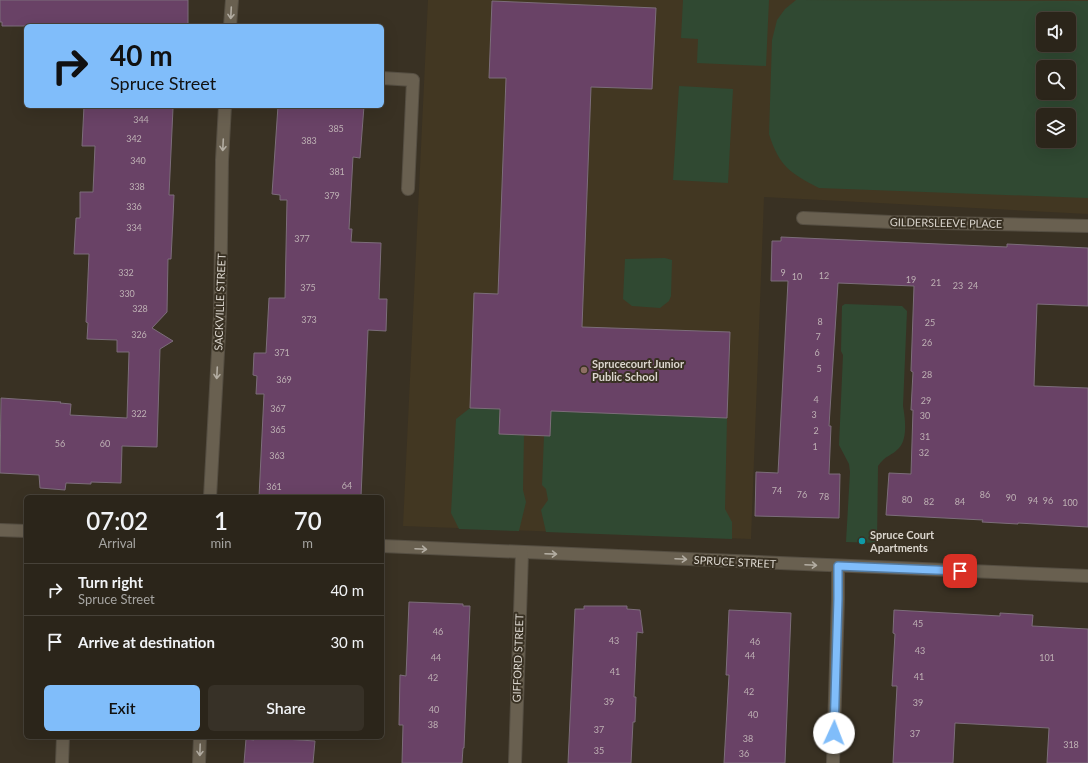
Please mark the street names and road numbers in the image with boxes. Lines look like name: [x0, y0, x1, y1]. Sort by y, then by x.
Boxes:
street label: GILDERSLEEVE PLACE: [890, 215, 1002, 230]
street label: SACKVILLE STREET: [211, 253, 228, 351]
street label: SPRUCE STREET: [693, 553, 777, 570]
street label: GIFFORD STREET: [509, 613, 526, 703]

